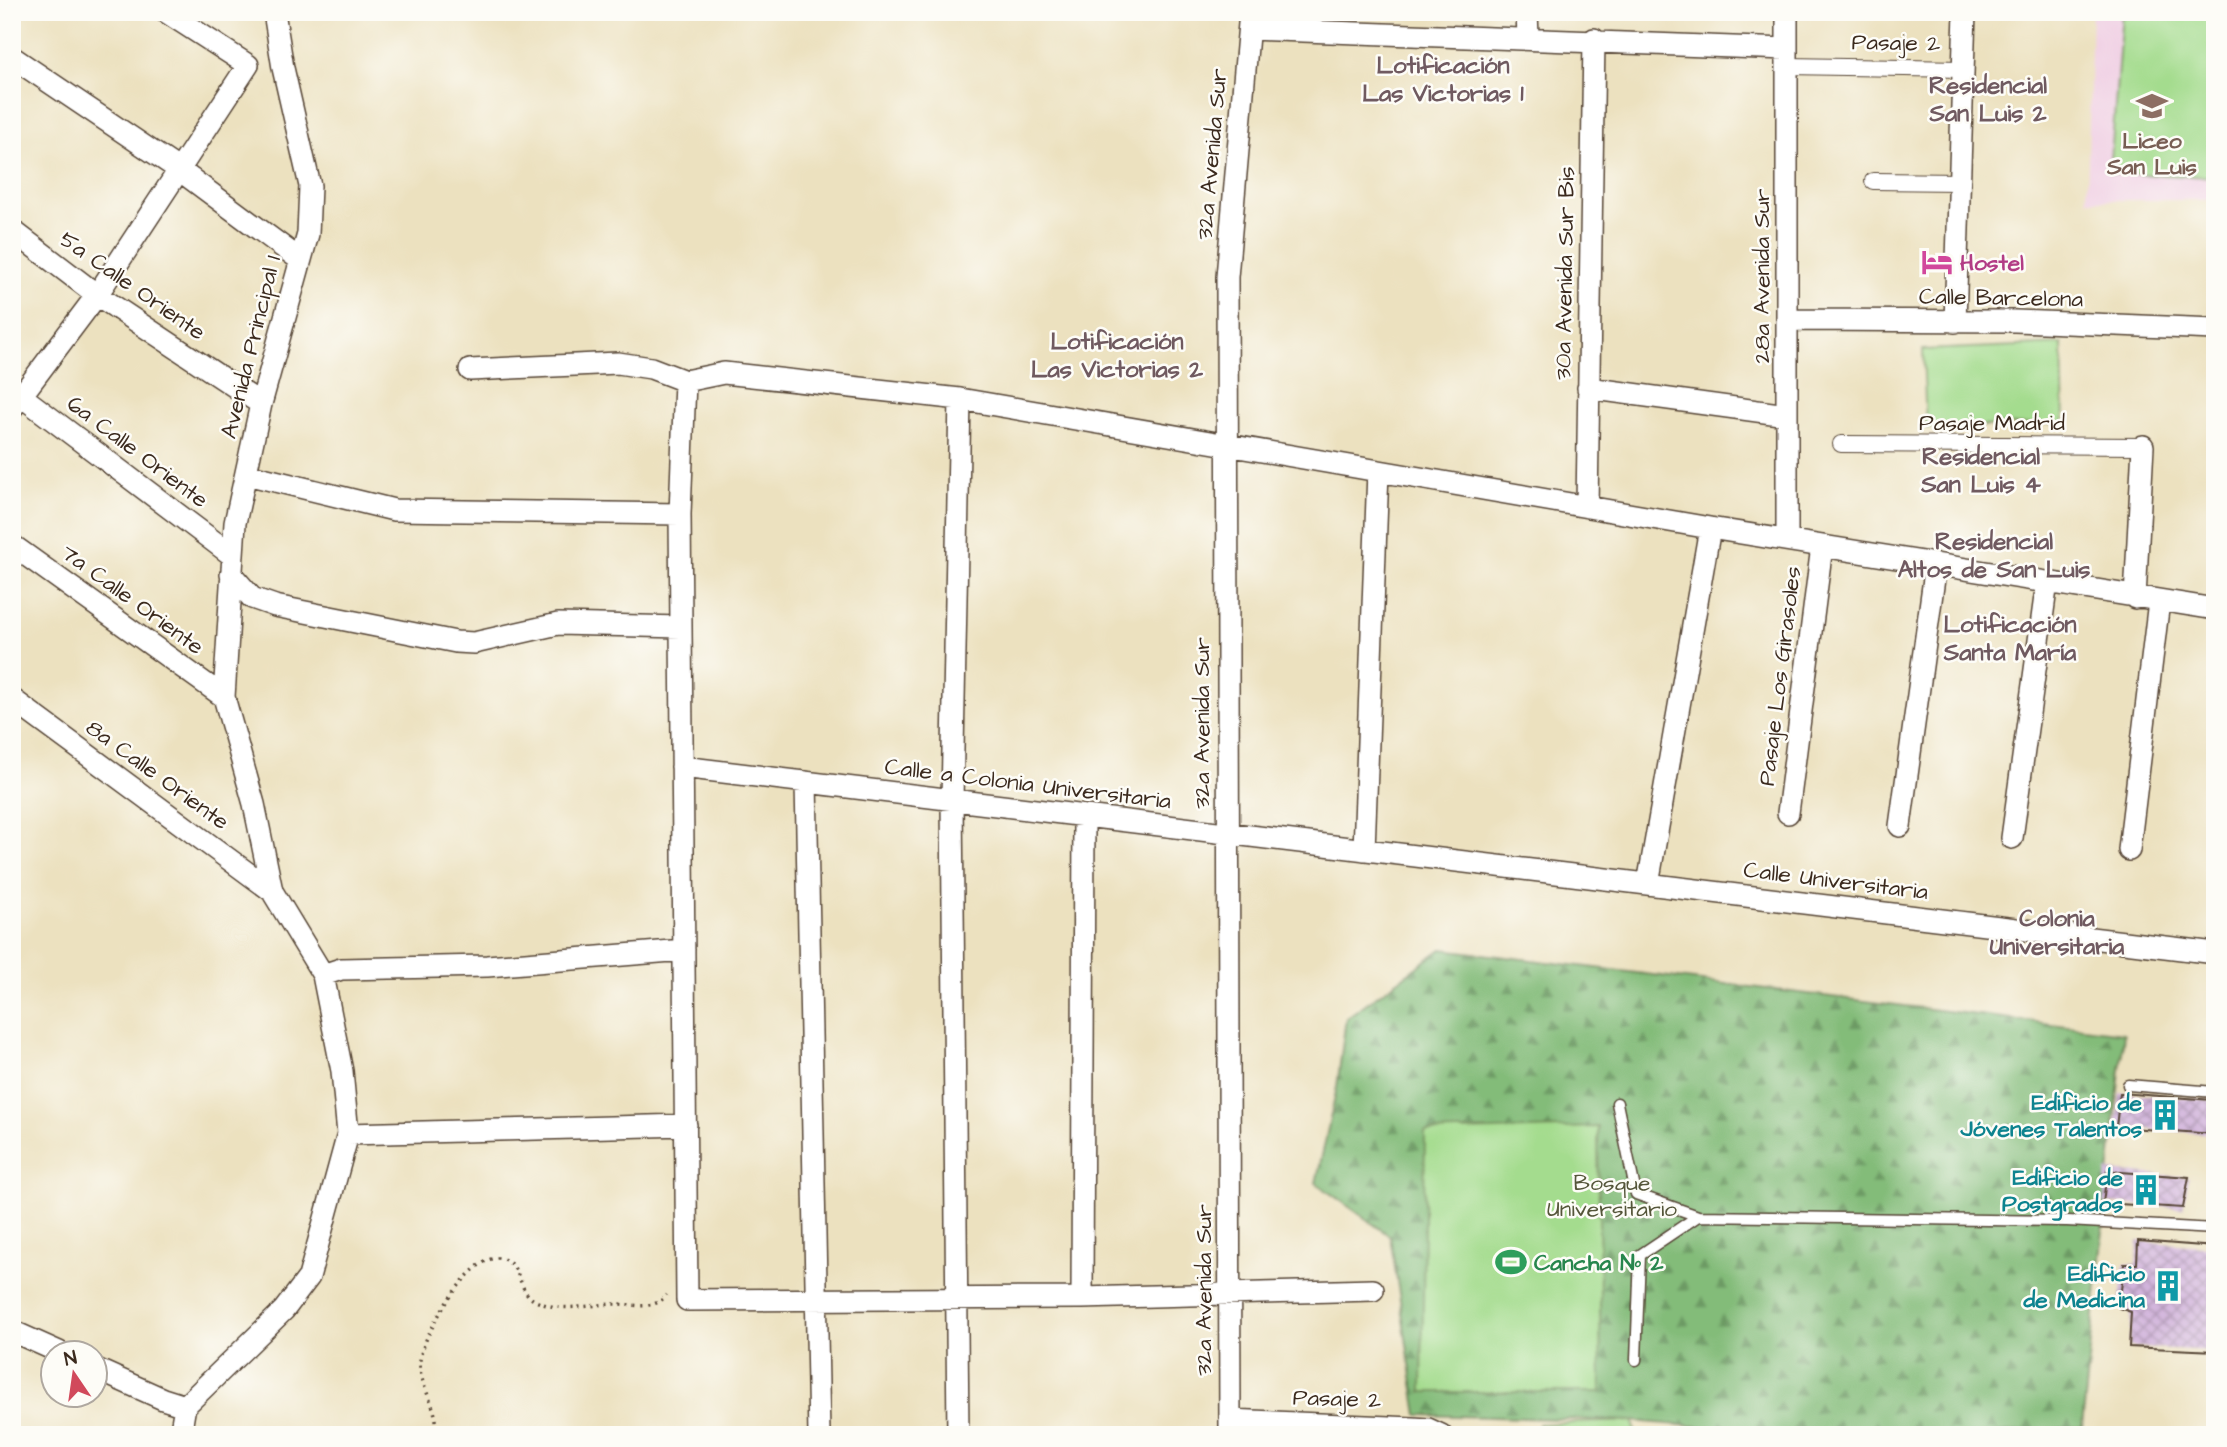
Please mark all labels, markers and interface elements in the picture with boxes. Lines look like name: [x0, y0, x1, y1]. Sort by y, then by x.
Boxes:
street label: Pasaje 2: [1851, 26, 1941, 60]
district label: Lotificación Las Victorias 1: [1362, 49, 1525, 111]
street label: 32a Avenida Sur: [1189, 67, 1235, 241]
district label: Residencial San Luis 2: [1928, 69, 2047, 131]
school or university icon: Liceo San Luis: [2135, 89, 2169, 123]
place label: Liceo San Luis: [2106, 125, 2197, 183]
street label: 30a Avenida Sur Bis: [1547, 166, 1583, 380]
street label: 28a Avenida Sur: [1746, 188, 1778, 363]
street label: 5a Calle Oriente: [53, 224, 212, 348]
hotel icon: Hostel: [1920, 245, 1954, 279]
place label: Hostel: [1960, 247, 2024, 279]
street label: Avenida Principal 1: [213, 252, 289, 442]
street label: Calle Barcelona: [1919, 281, 2084, 315]
district label: Lotificación Las Victorias 2: [1031, 325, 1203, 387]
street label: 6a Calle Oriente: [60, 388, 215, 516]
street label: Pasaje Madrid: [1919, 407, 2065, 439]
district label: Residencial San Luis 4: [1920, 440, 2042, 502]
district label: Residencial Altos de San Luis: [1898, 525, 2090, 587]
street label: 7a Calle Oriente: [55, 537, 210, 662]
street label: Pasaje Los Girasoles: [1751, 565, 1809, 788]
district label: Lotificación Santa María: [1943, 608, 2077, 670]
street label: 32a Avenida Sur: [1186, 637, 1218, 809]
street label: 8a Calle Oriente: [79, 712, 236, 838]
street label: Calle a Colonia Universitaria: [883, 751, 1173, 817]
street label: Calle Universitaria: [1742, 854, 1930, 908]
district label: Colonia Universitaria: [1990, 902, 2125, 964]
place label: Edificio de Jóvenes Talentos: [1959, 1087, 2143, 1145]
building icon: Edificio de Jóvenes Talentos: [2148, 1098, 2182, 1132]
place label: Edificio de Postgrados: [2002, 1162, 2124, 1221]
park label: Bosque Universitario: [1547, 1167, 1677, 1225]
building icon: Edificio de Postgrados: [2129, 1173, 2163, 1207]
street label: 32a Avenida Sur: [1188, 1204, 1220, 1376]
sports icon: Cancha Nº 2: [1494, 1245, 1528, 1279]
place label: Cancha Nº 2: [1534, 1247, 1664, 1279]
place label: Edificio de Medicina: [2023, 1258, 2145, 1316]
building icon: Edificio de Medicina: [2151, 1269, 2185, 1303]
north arrow: [38, 1338, 108, 1408]
text: N: [62, 1344, 79, 1373]
street label: Pasaje 2: [1292, 1381, 1382, 1417]

